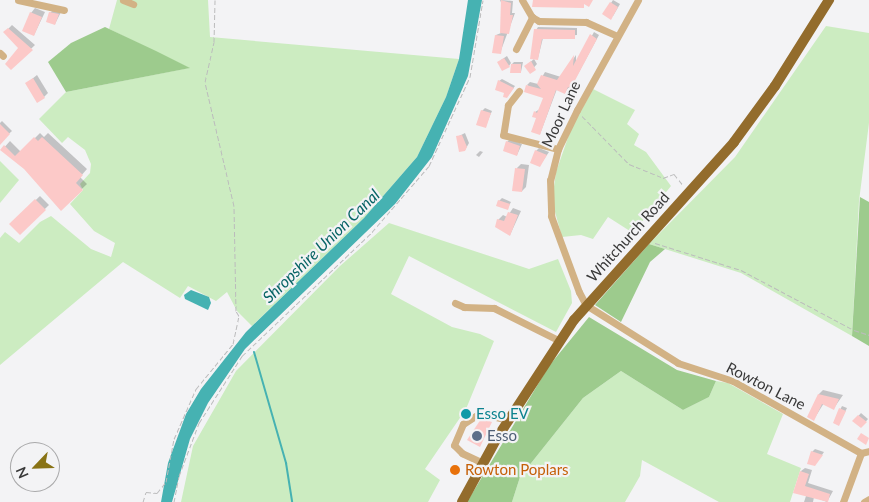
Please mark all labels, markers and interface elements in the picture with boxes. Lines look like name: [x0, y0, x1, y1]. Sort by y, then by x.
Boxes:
street label: Moor Lane: [538, 78, 584, 150]
water label: Shropshire Union Canal: [258, 185, 384, 307]
street label: Whitchurch Road: [583, 188, 673, 286]
street label: Rowton Lane: [723, 358, 809, 414]
place label: Esso EV: [476, 405, 529, 423]
marker: Esso EV: [460, 408, 472, 420]
place label: Esso: [487, 427, 517, 445]
marker: Esso: [471, 430, 483, 442]
north arrow: [10, 442, 60, 492]
place label: Rowton Poplars: [465, 461, 569, 479]
marker: Rowton Poplars: [449, 464, 461, 476]
text: N: [12, 465, 32, 481]

